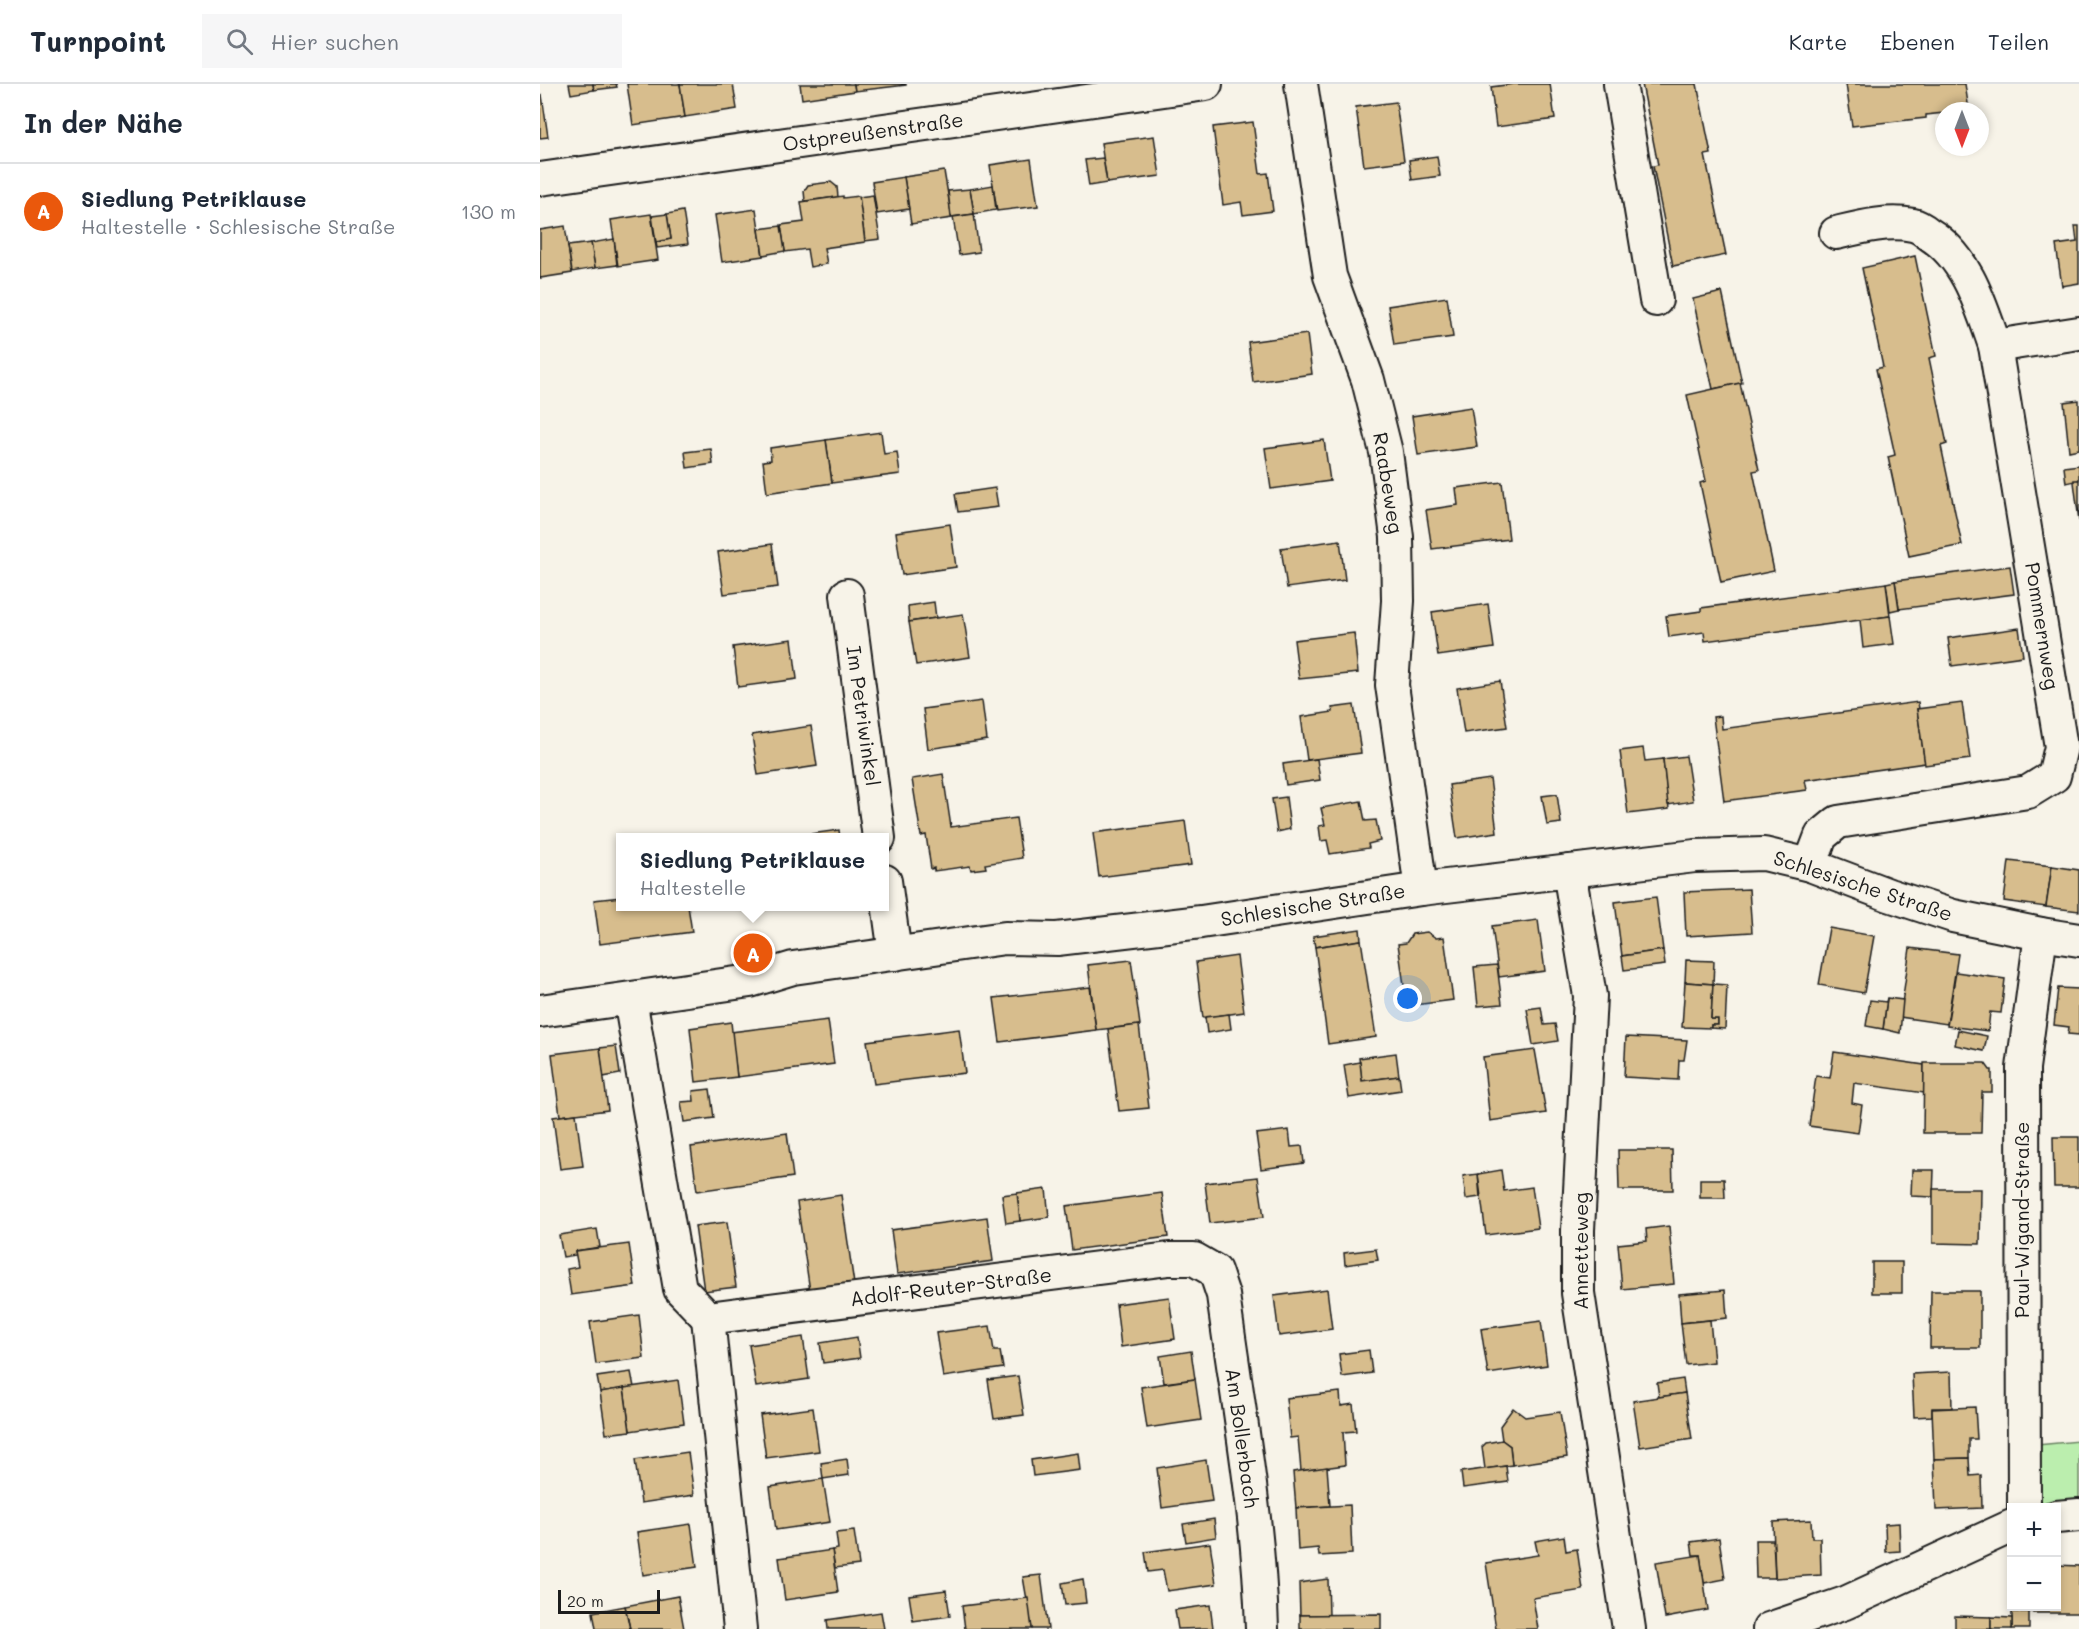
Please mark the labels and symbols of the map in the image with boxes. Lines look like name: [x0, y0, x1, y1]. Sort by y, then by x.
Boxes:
north arrow: [1935, 102, 1989, 156]
street label: Ostpreußenstraße: [781, 105, 965, 157]
street label: Raabeweg: [1368, 430, 1410, 535]
street label: Pommernweg: [2020, 560, 2066, 692]
street label: Im Petriwinkel: [841, 644, 887, 788]
street label: Schlesische Straße: [1771, 844, 1956, 926]
street label: Schlesische Straße: [1219, 877, 1407, 931]
pin: A: [734, 930, 772, 976]
your location: [1393, 984, 1422, 1013]
street label: Paul-Wigand-Straße: [2008, 1122, 2034, 1318]
street label: Annetteweg: [1567, 1192, 1593, 1310]
street label: Adolf-Reuter-Straße: [849, 1261, 1053, 1311]
street label: Am Bollerbach: [1220, 1366, 1266, 1510]
scale bar: [558, 1587, 660, 1614]

